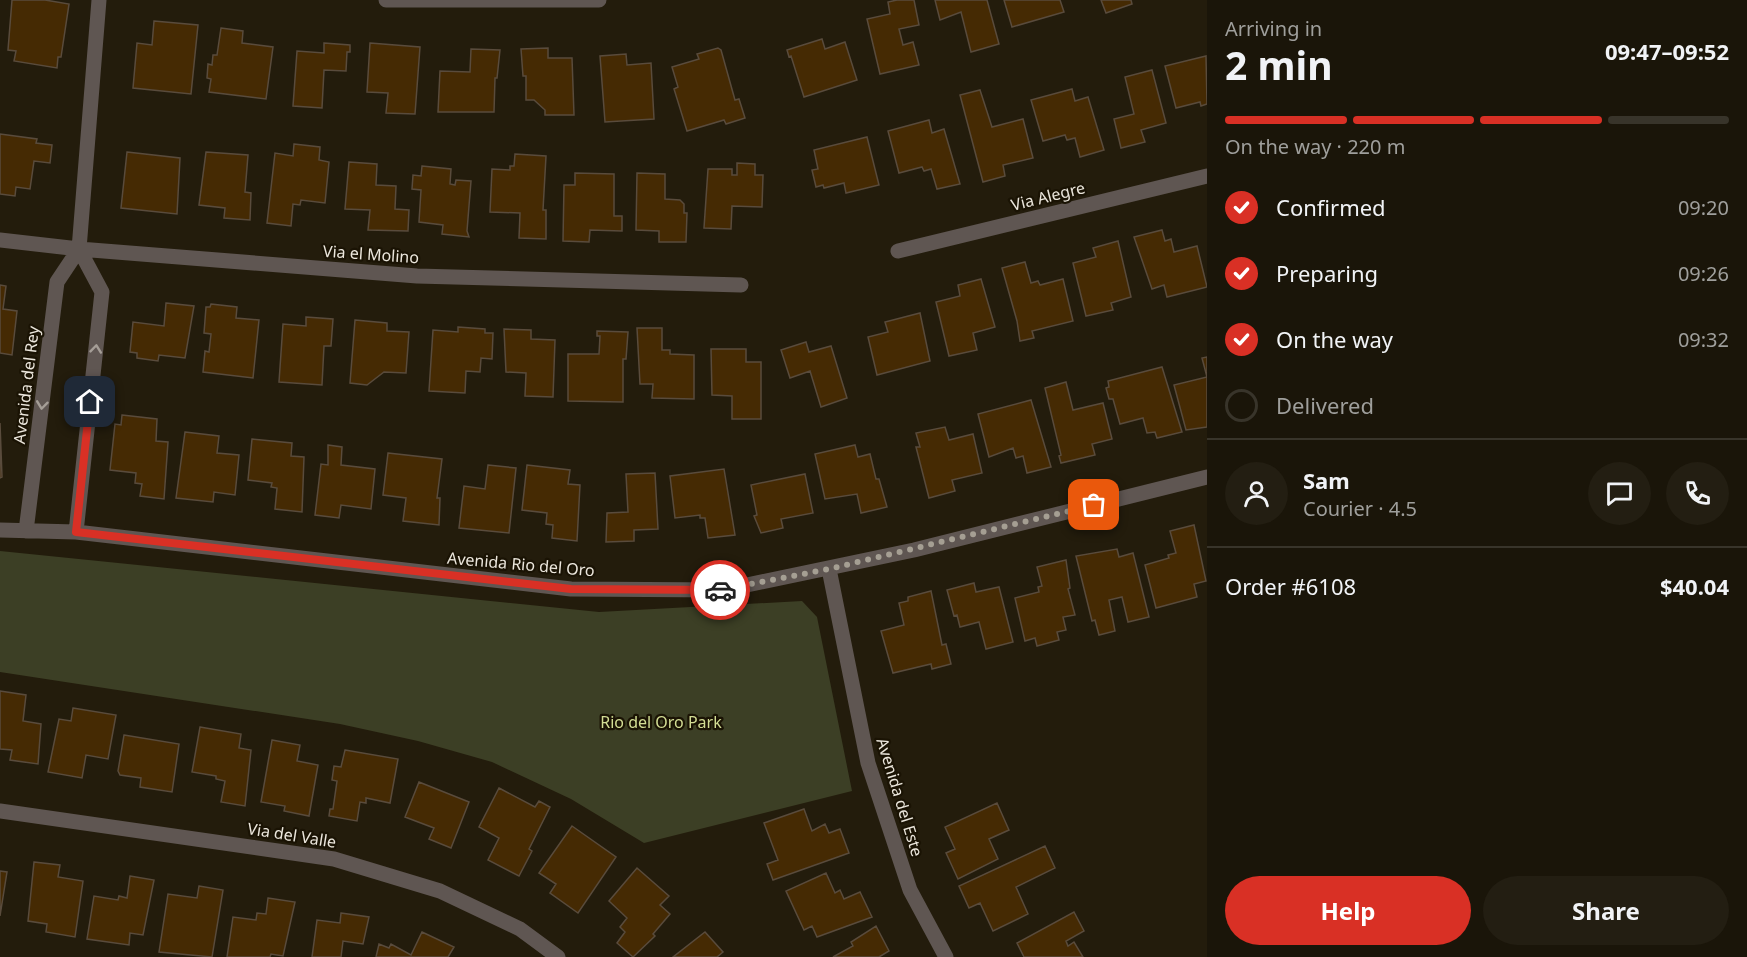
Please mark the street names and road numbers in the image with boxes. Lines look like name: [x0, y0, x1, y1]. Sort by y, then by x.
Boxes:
street label: Via Alegre: [1009, 176, 1087, 216]
street label: Via el Molino: [322, 240, 420, 268]
street label: Avenida del Rey: [8, 324, 44, 445]
street label: Avenida Rio del Oro: [446, 547, 596, 581]
street label: Avenida del Este: [872, 735, 928, 859]
street label: Via del Valle: [246, 817, 338, 853]

